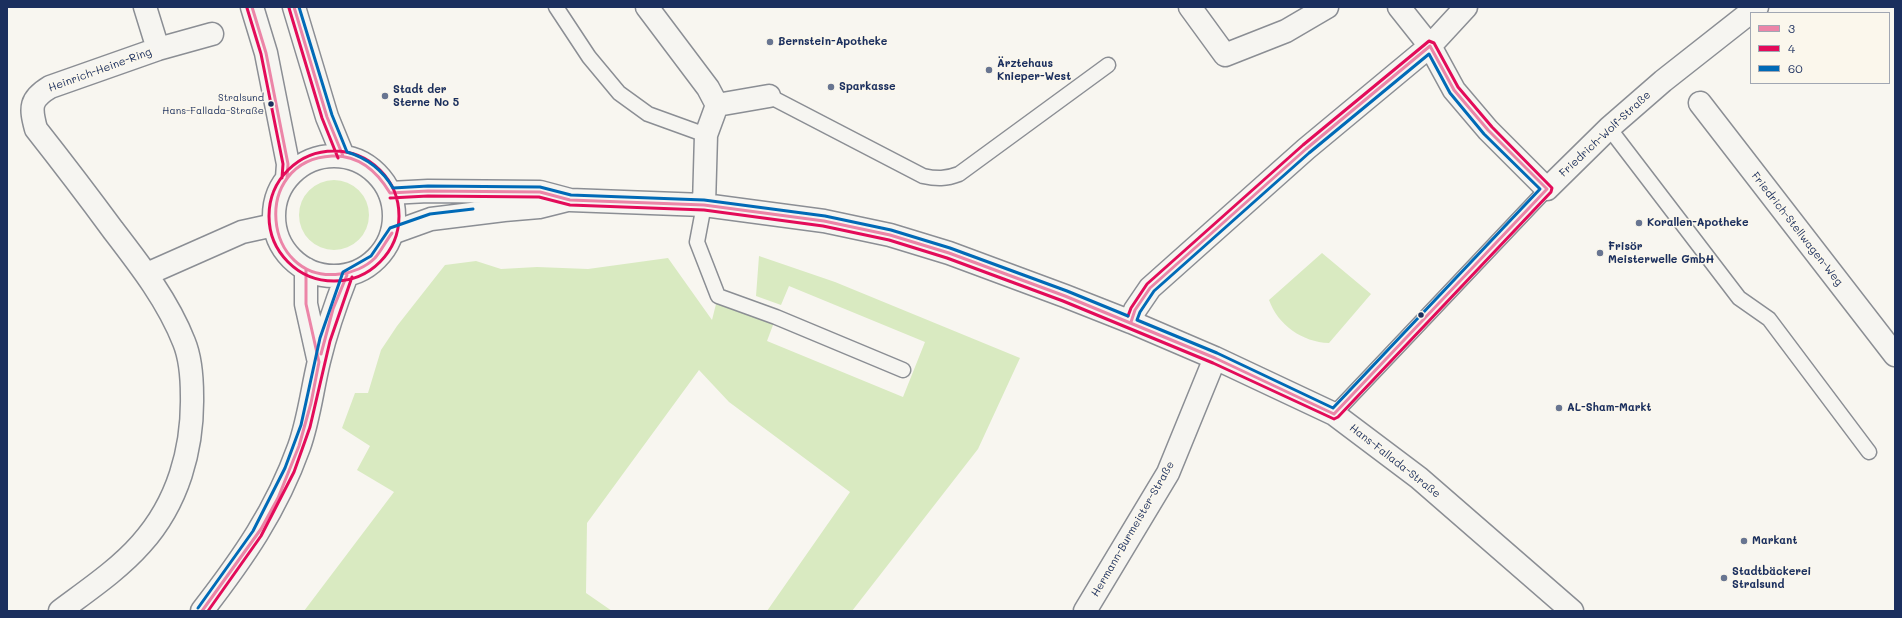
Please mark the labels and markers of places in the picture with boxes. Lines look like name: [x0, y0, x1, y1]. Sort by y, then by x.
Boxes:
place label: Bernstein-Apotheke: [778, 35, 887, 49]
marker: Bernstein-Apotheke: [765, 37, 775, 47]
place label: Ärztehaus Knieper-West: [997, 57, 1071, 83]
marker: Ärztehaus Knieper-West: [984, 65, 994, 75]
place label: Sparkasse: [839, 80, 896, 94]
marker: Sparkasse: [826, 82, 836, 92]
place label: Stadt der Sterne No 5: [393, 83, 459, 109]
marker: Stadt der Sterne No 5: [380, 91, 390, 101]
place label: Stralsund Hans-Fallada-Straße: [162, 92, 264, 116]
marker: Stralsund Hans-Fallada-Straße: [266, 99, 276, 109]
place label: Korallen-Apotheke: [1647, 216, 1748, 230]
marker: Korallen-Apotheke: [1634, 218, 1644, 228]
place label: Frisör Meisterwelle GmbH: [1608, 240, 1714, 266]
marker: Frisör Meisterwelle GmbH: [1595, 248, 1605, 258]
unlabelled marker: [1416, 310, 1426, 320]
place label: AL-Sham-Markt: [1567, 401, 1651, 415]
marker: AL-Sham-Markt: [1554, 403, 1564, 413]
place label: Markant: [1752, 534, 1797, 548]
marker: Markant: [1739, 536, 1749, 546]
place label: Stadtbäckerei Stralsund: [1732, 565, 1811, 591]
marker: Stadtbäckerei Stralsund: [1719, 573, 1729, 583]

